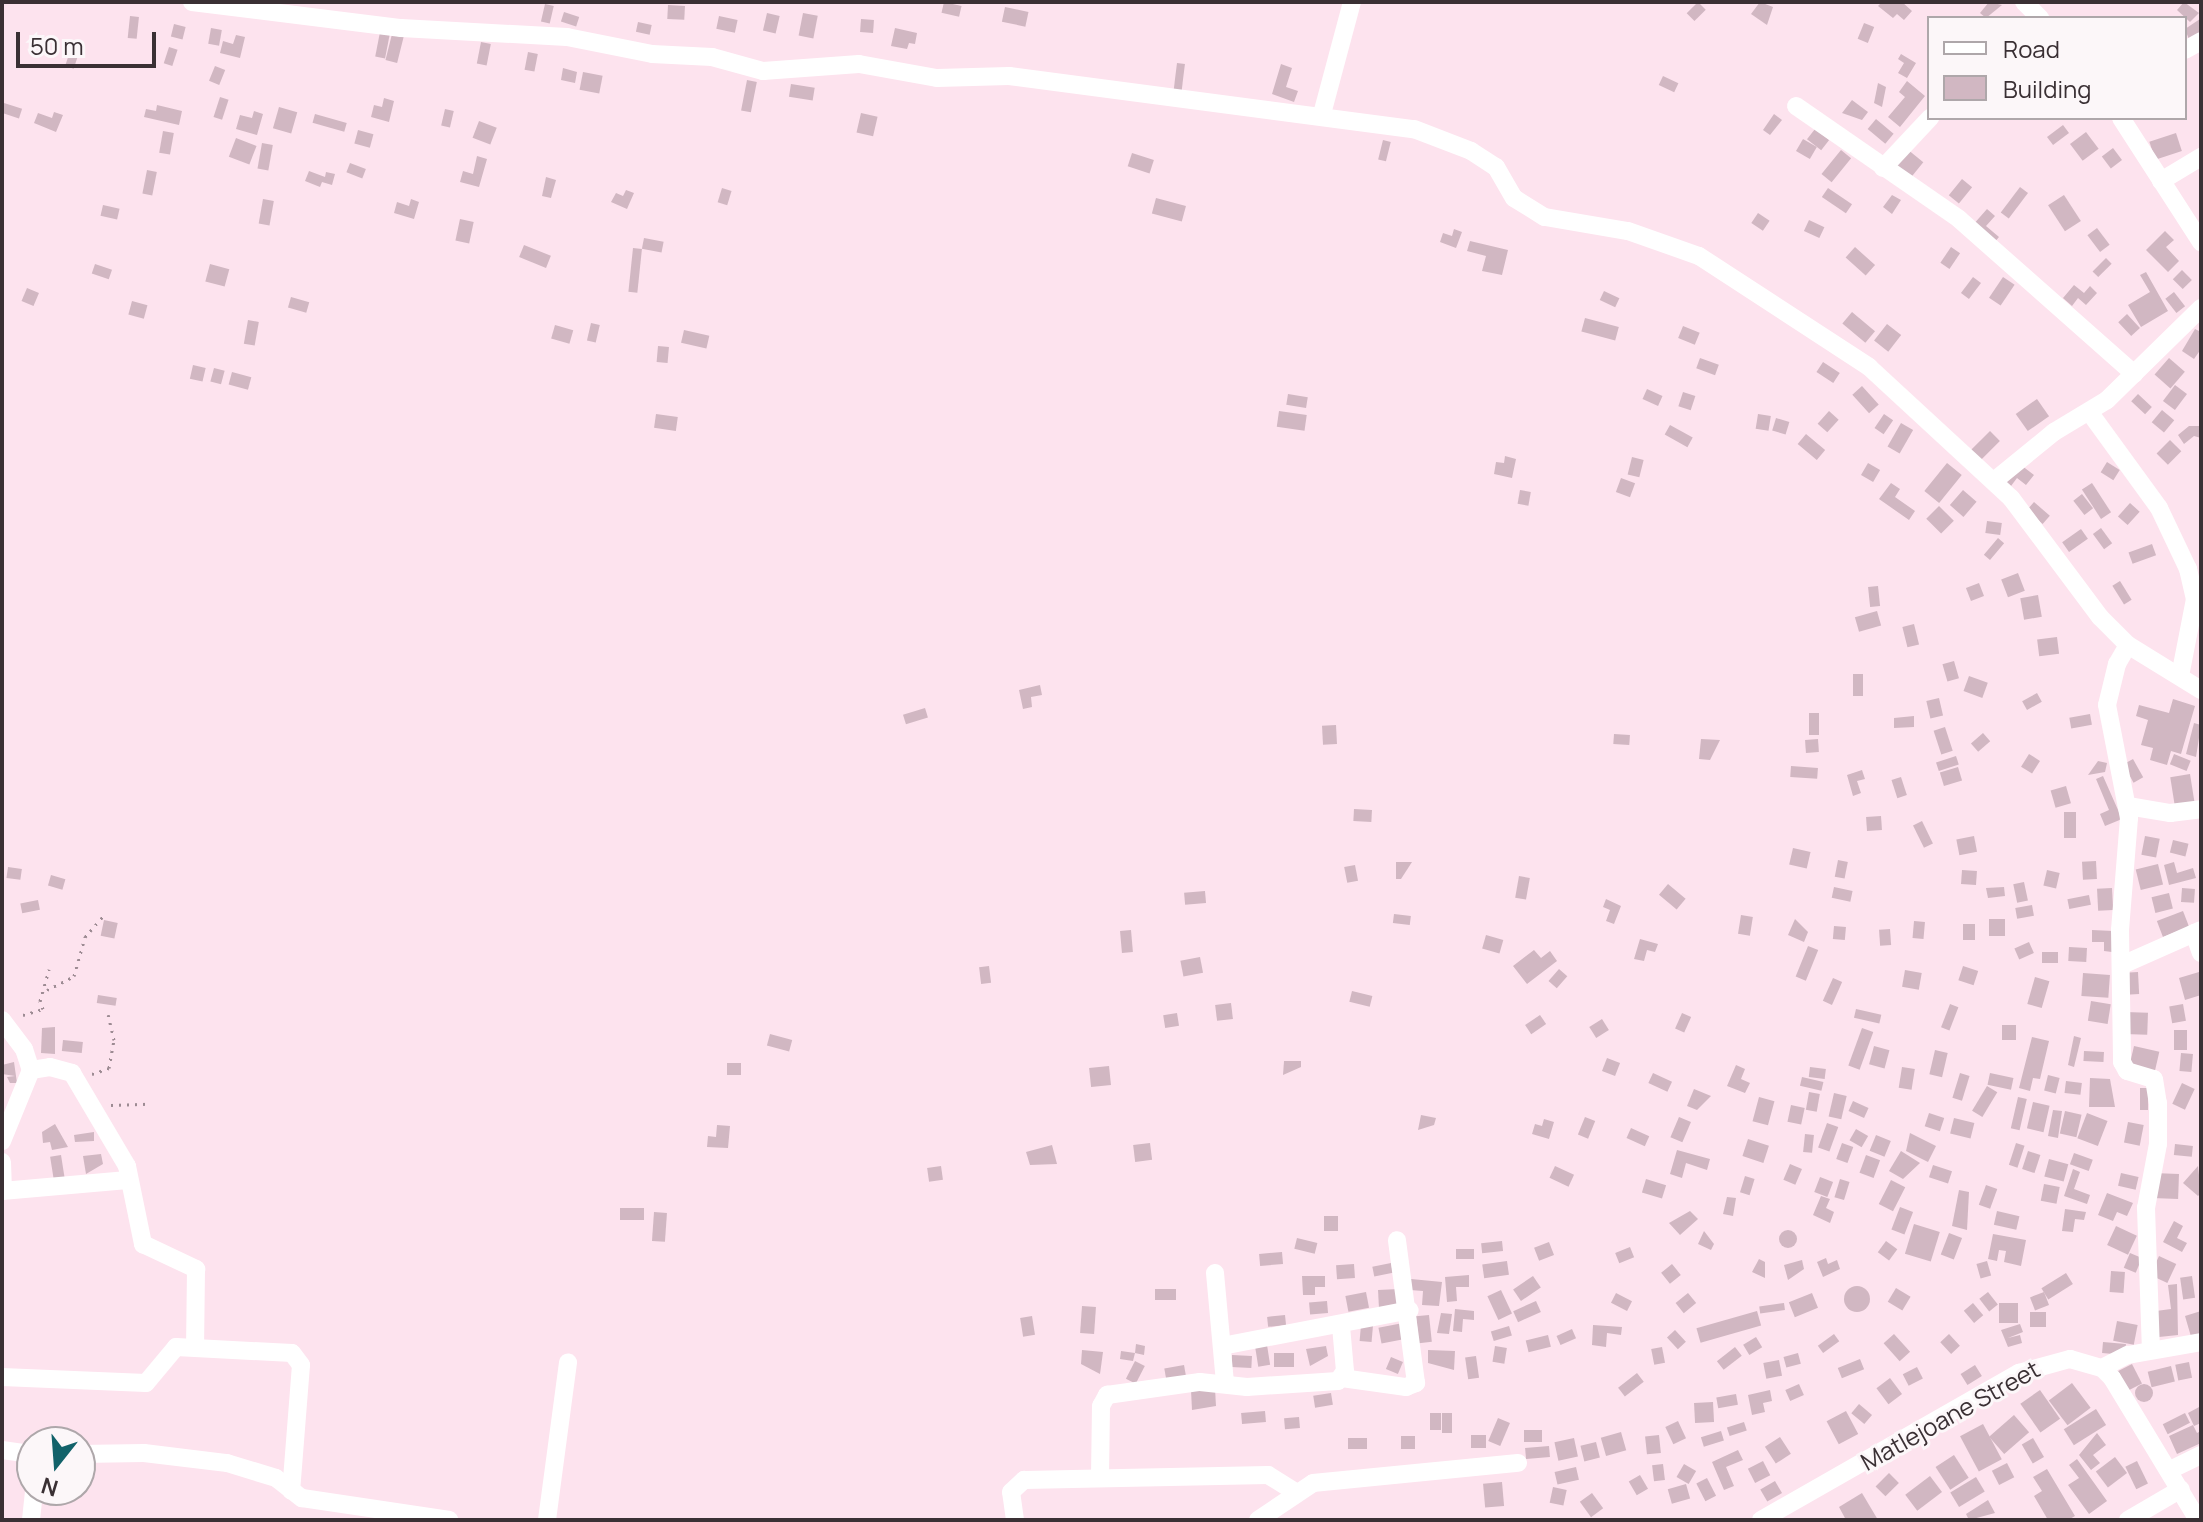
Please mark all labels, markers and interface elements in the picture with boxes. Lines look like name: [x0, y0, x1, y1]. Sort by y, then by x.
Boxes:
scale bar: [20, 16, 160, 66]
legend: [1927, 16, 2187, 120]
text: 50 m: [30, 29, 84, 62]
text: Road: [2003, 32, 2060, 65]
text: Building: [2003, 72, 2091, 105]
street label: Matlejoane Street: [1856, 1354, 2044, 1476]
north arrow: [16, 1426, 96, 1506]
text: N: [38, 1470, 62, 1504]

